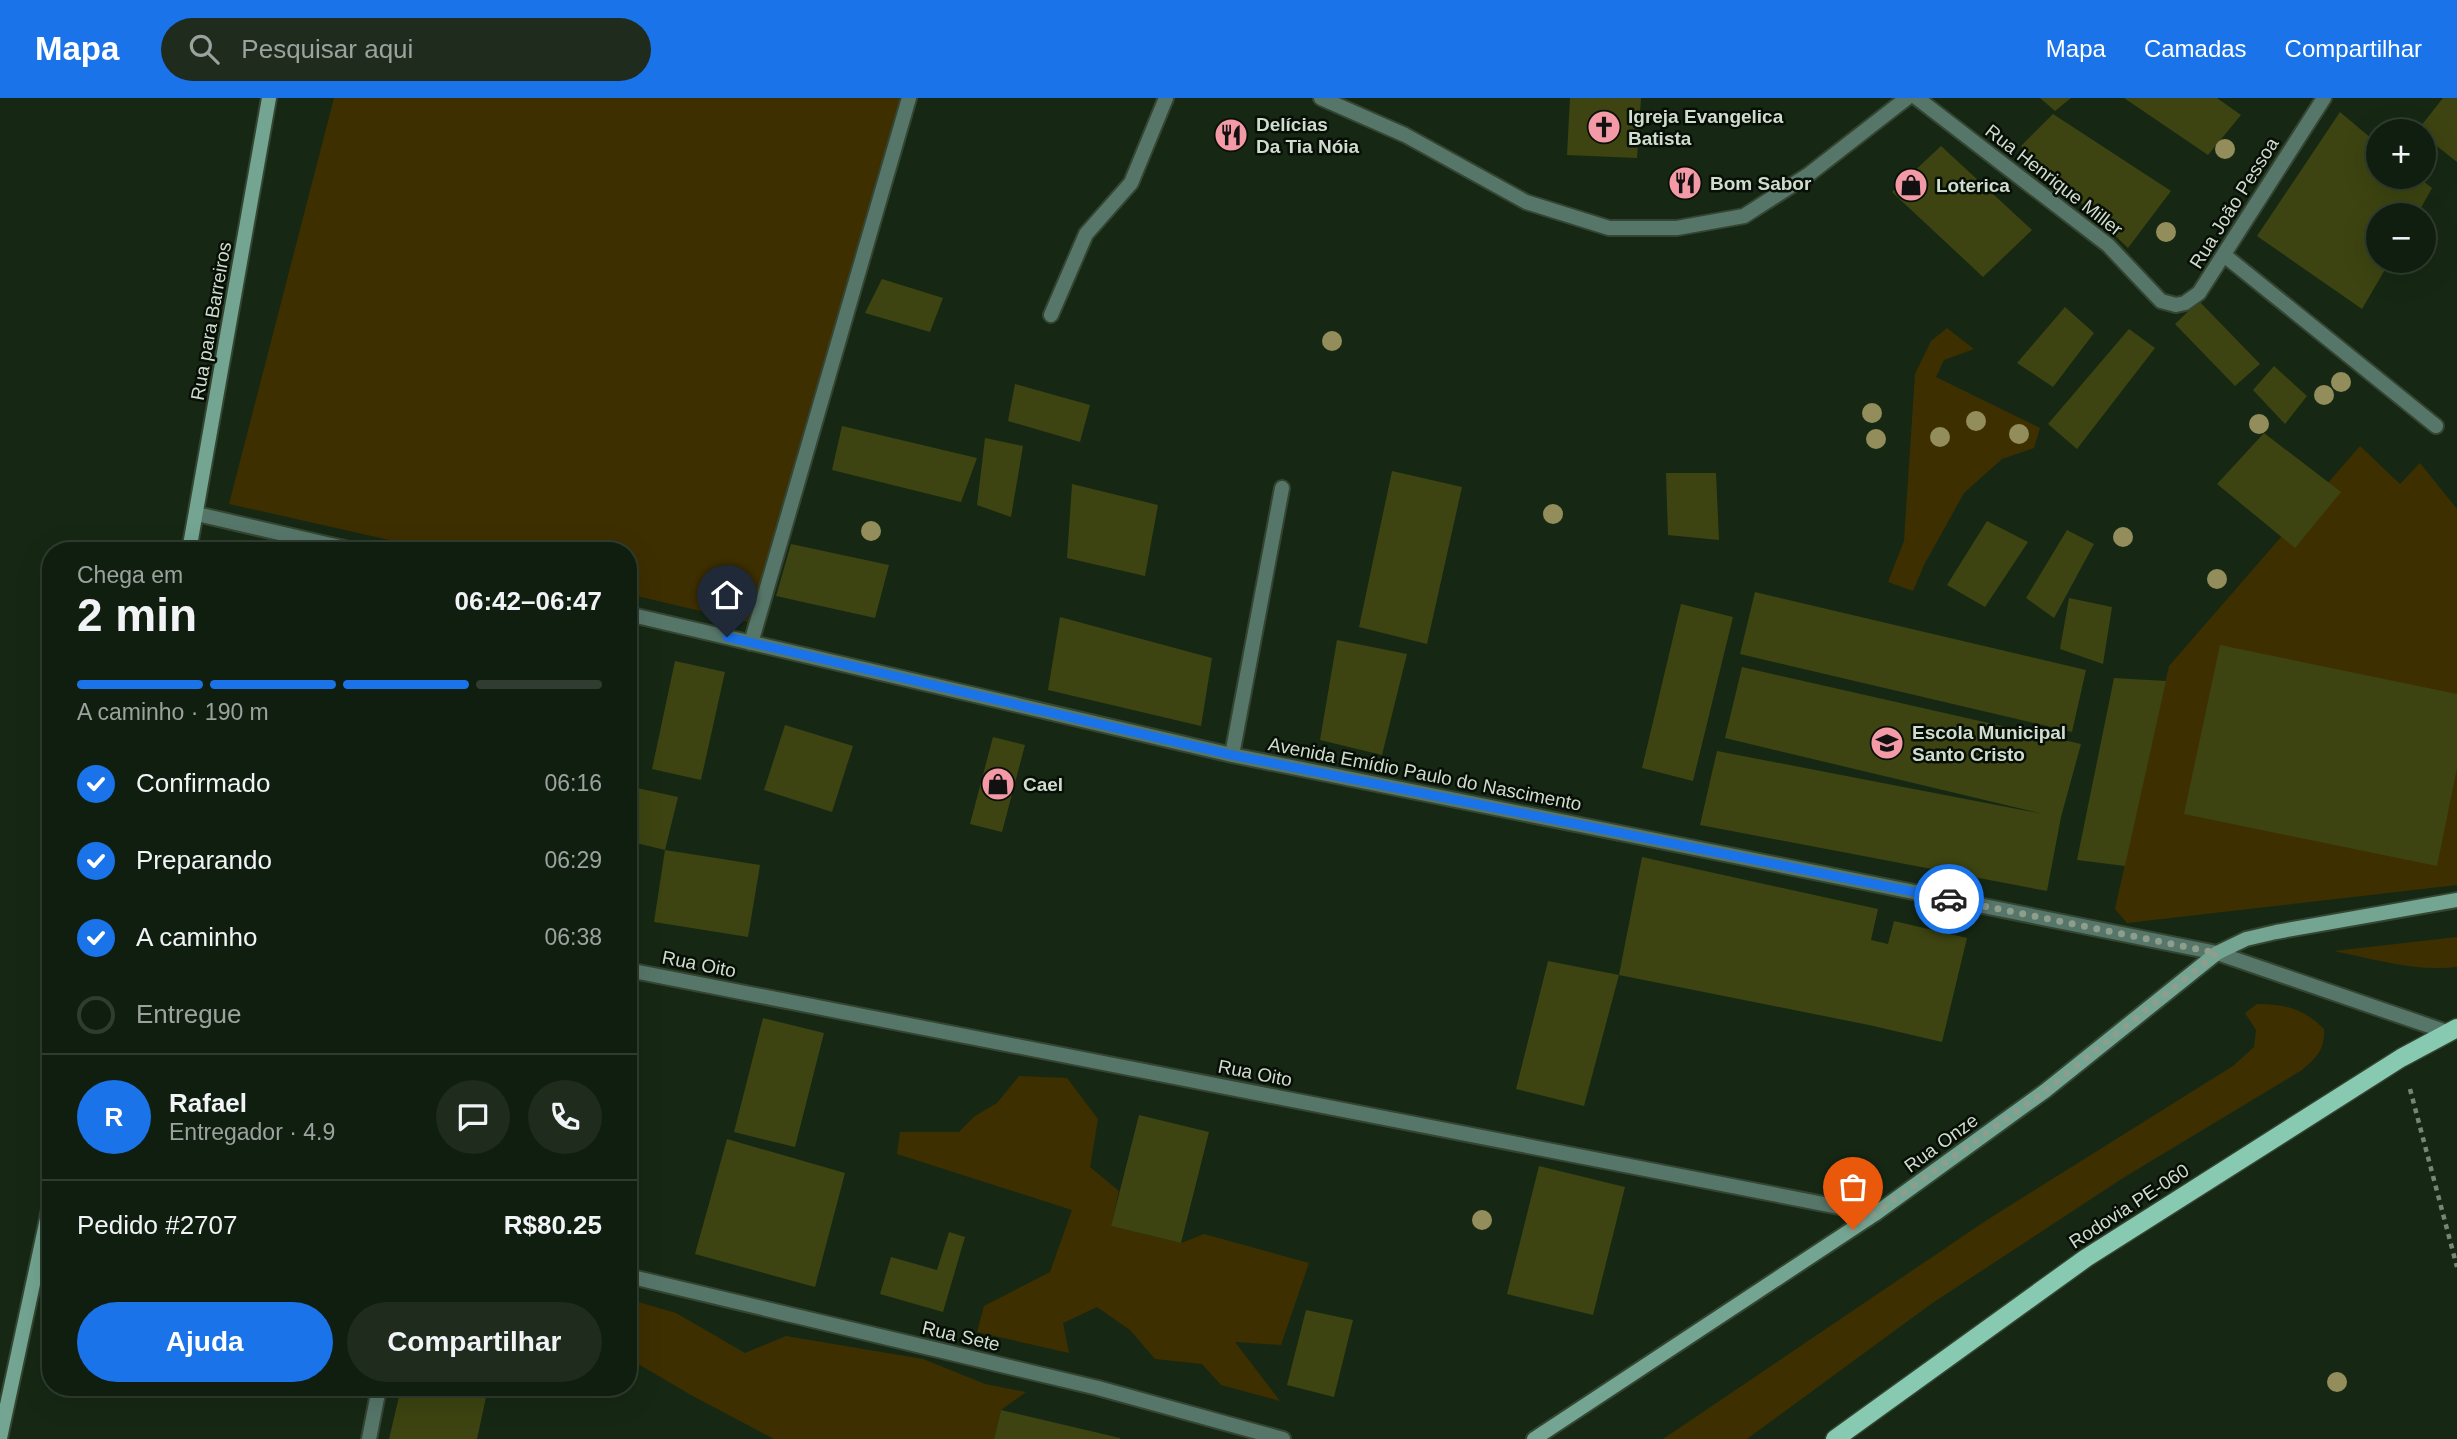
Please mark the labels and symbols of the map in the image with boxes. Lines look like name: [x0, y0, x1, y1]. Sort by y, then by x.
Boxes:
place label: Igreja Evangelica Batista: [1628, 106, 1784, 149]
church icon: Igreja Evangelica Batista: [1585, 108, 1623, 146]
place label: Delícias Da Tia Nóia: [1256, 114, 1360, 157]
restaurant icon: Delícias Da Tia Nóia: [1212, 116, 1250, 154]
street label: Rua Henrique Miller: [1981, 120, 2127, 240]
street label: Rua João Pessoa: [2185, 133, 2283, 272]
restaurant icon: Bom Sabor: [1666, 164, 1704, 202]
shop icon: Loterica: [1892, 166, 1930, 204]
place label: Bom Sabor: [1710, 173, 1812, 194]
place label: Loterica: [1936, 175, 2010, 196]
street label: Rua para Barreiros: [187, 240, 235, 402]
pin: [697, 565, 757, 637]
place label: Escola Municipal Santo Cristo: [1912, 722, 2066, 765]
school or university icon: Escola Municipal Santo Cristo: [1868, 724, 1906, 762]
street label: Avenida Emídio Paulo do Nascimento: [1267, 733, 1583, 815]
shop icon: Cael: [979, 765, 1017, 803]
place label: Cael: [1023, 774, 1063, 795]
courier: [1914, 864, 1984, 934]
street label: Rua Oito: [660, 947, 738, 981]
street label: Rua Oito: [1216, 1056, 1294, 1090]
street label: Rua Onze: [1900, 1109, 1982, 1177]
pin: [1823, 1157, 1883, 1229]
street label: Rodovia PE-060: [2065, 1160, 2193, 1252]
street label: Rua Sete: [920, 1317, 1002, 1355]

